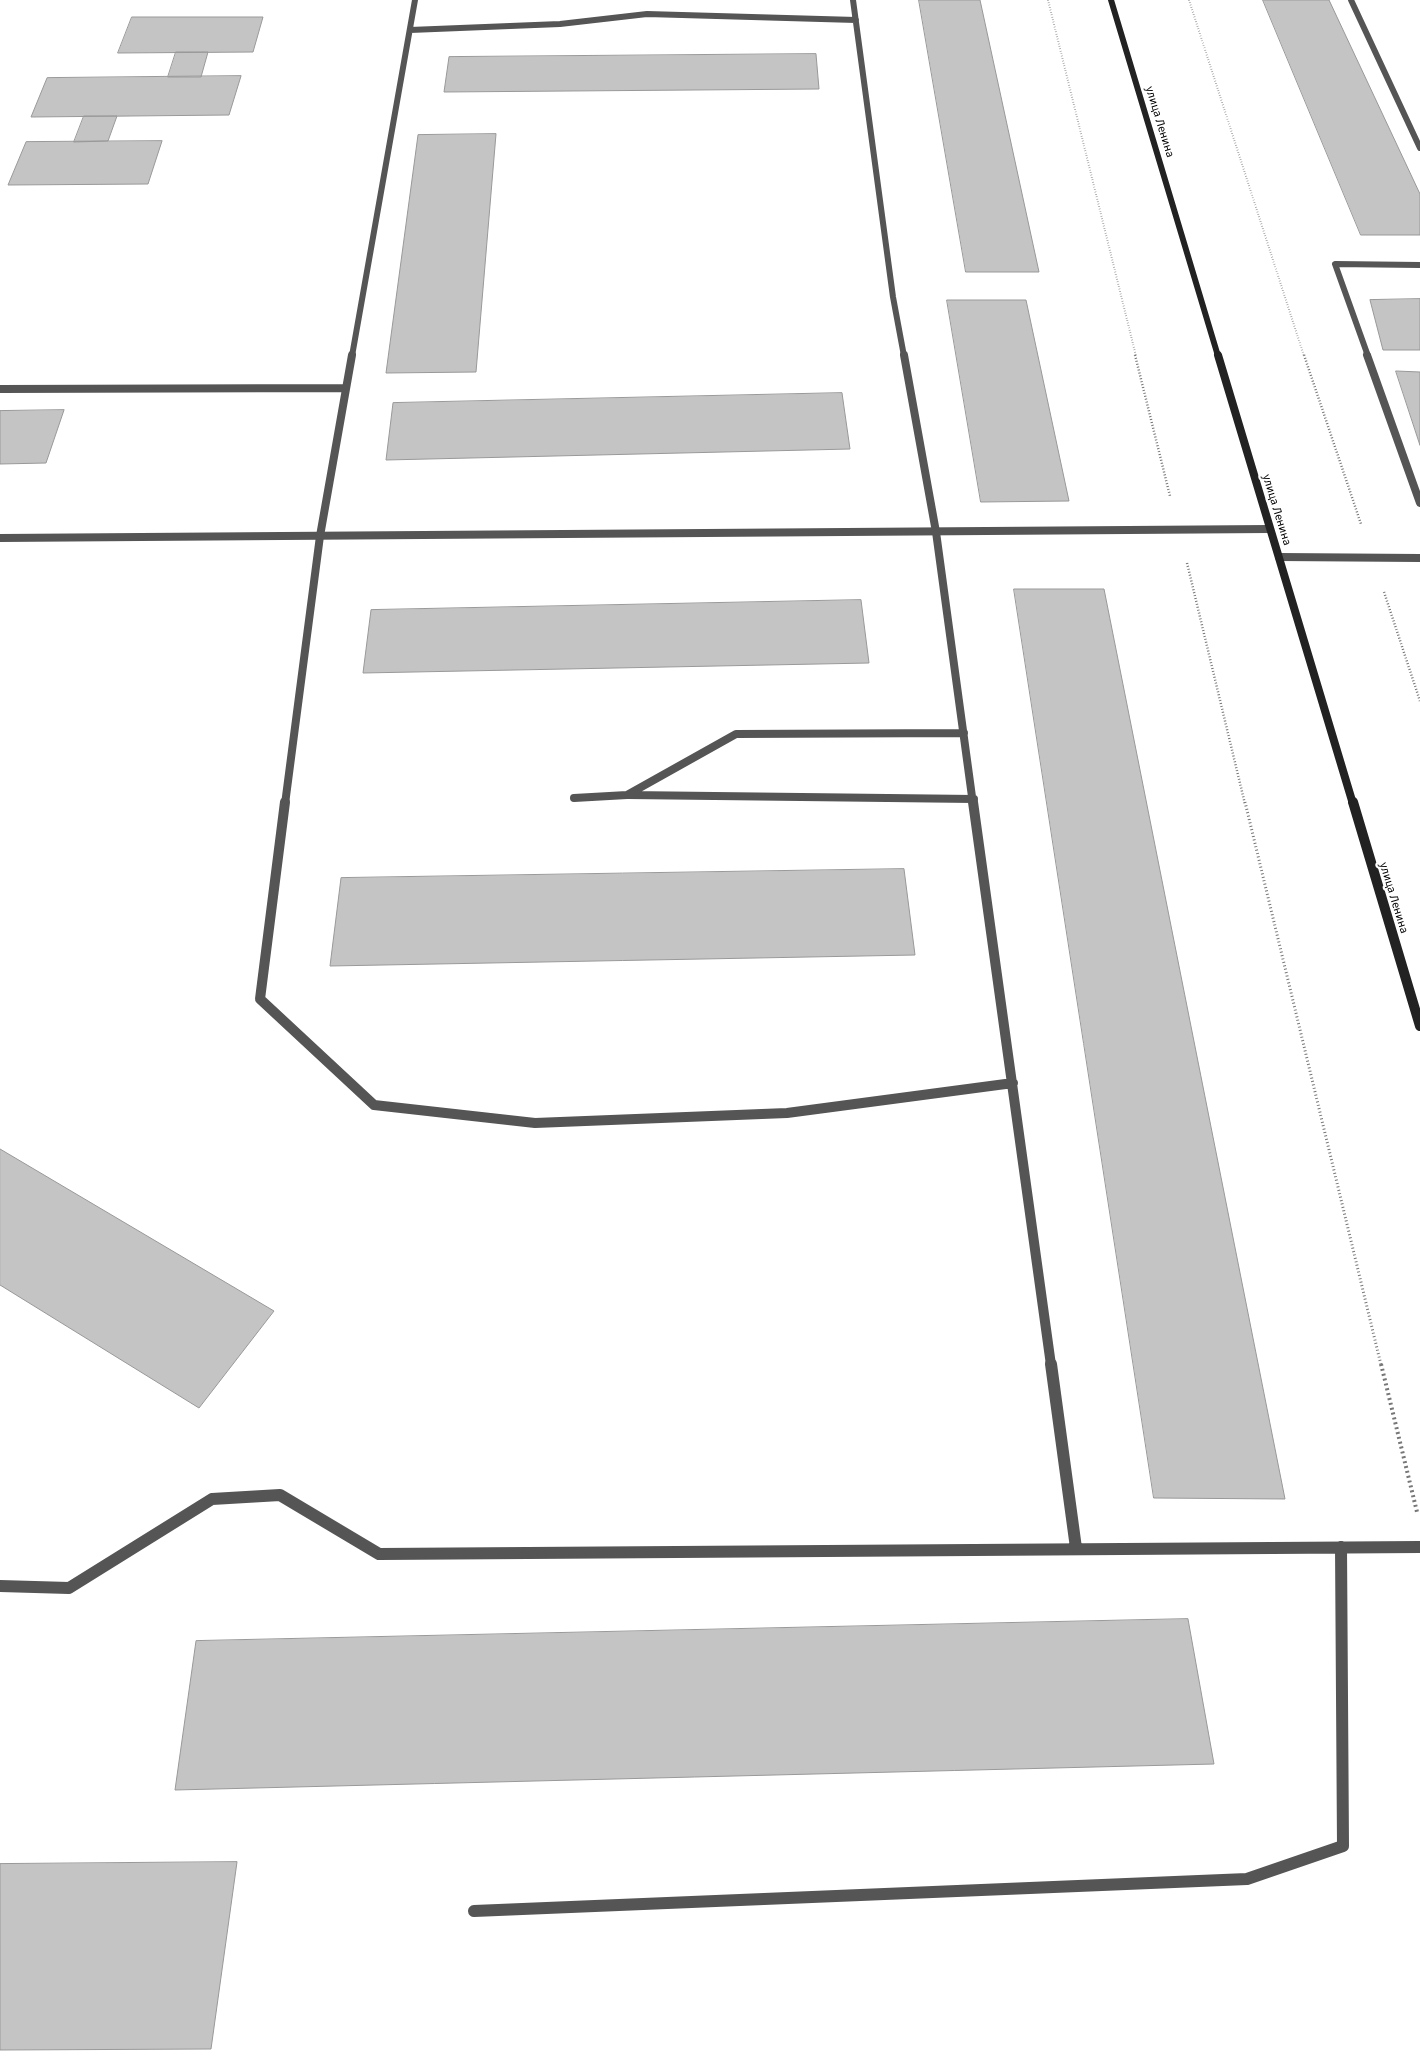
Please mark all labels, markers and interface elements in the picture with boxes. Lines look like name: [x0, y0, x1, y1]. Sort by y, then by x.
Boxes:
street label: улица Ленина: [1141, 85, 1177, 159]
street label: улица Ленина: [1258, 473, 1294, 547]
street label: улица Ленина: [1375, 861, 1411, 935]

